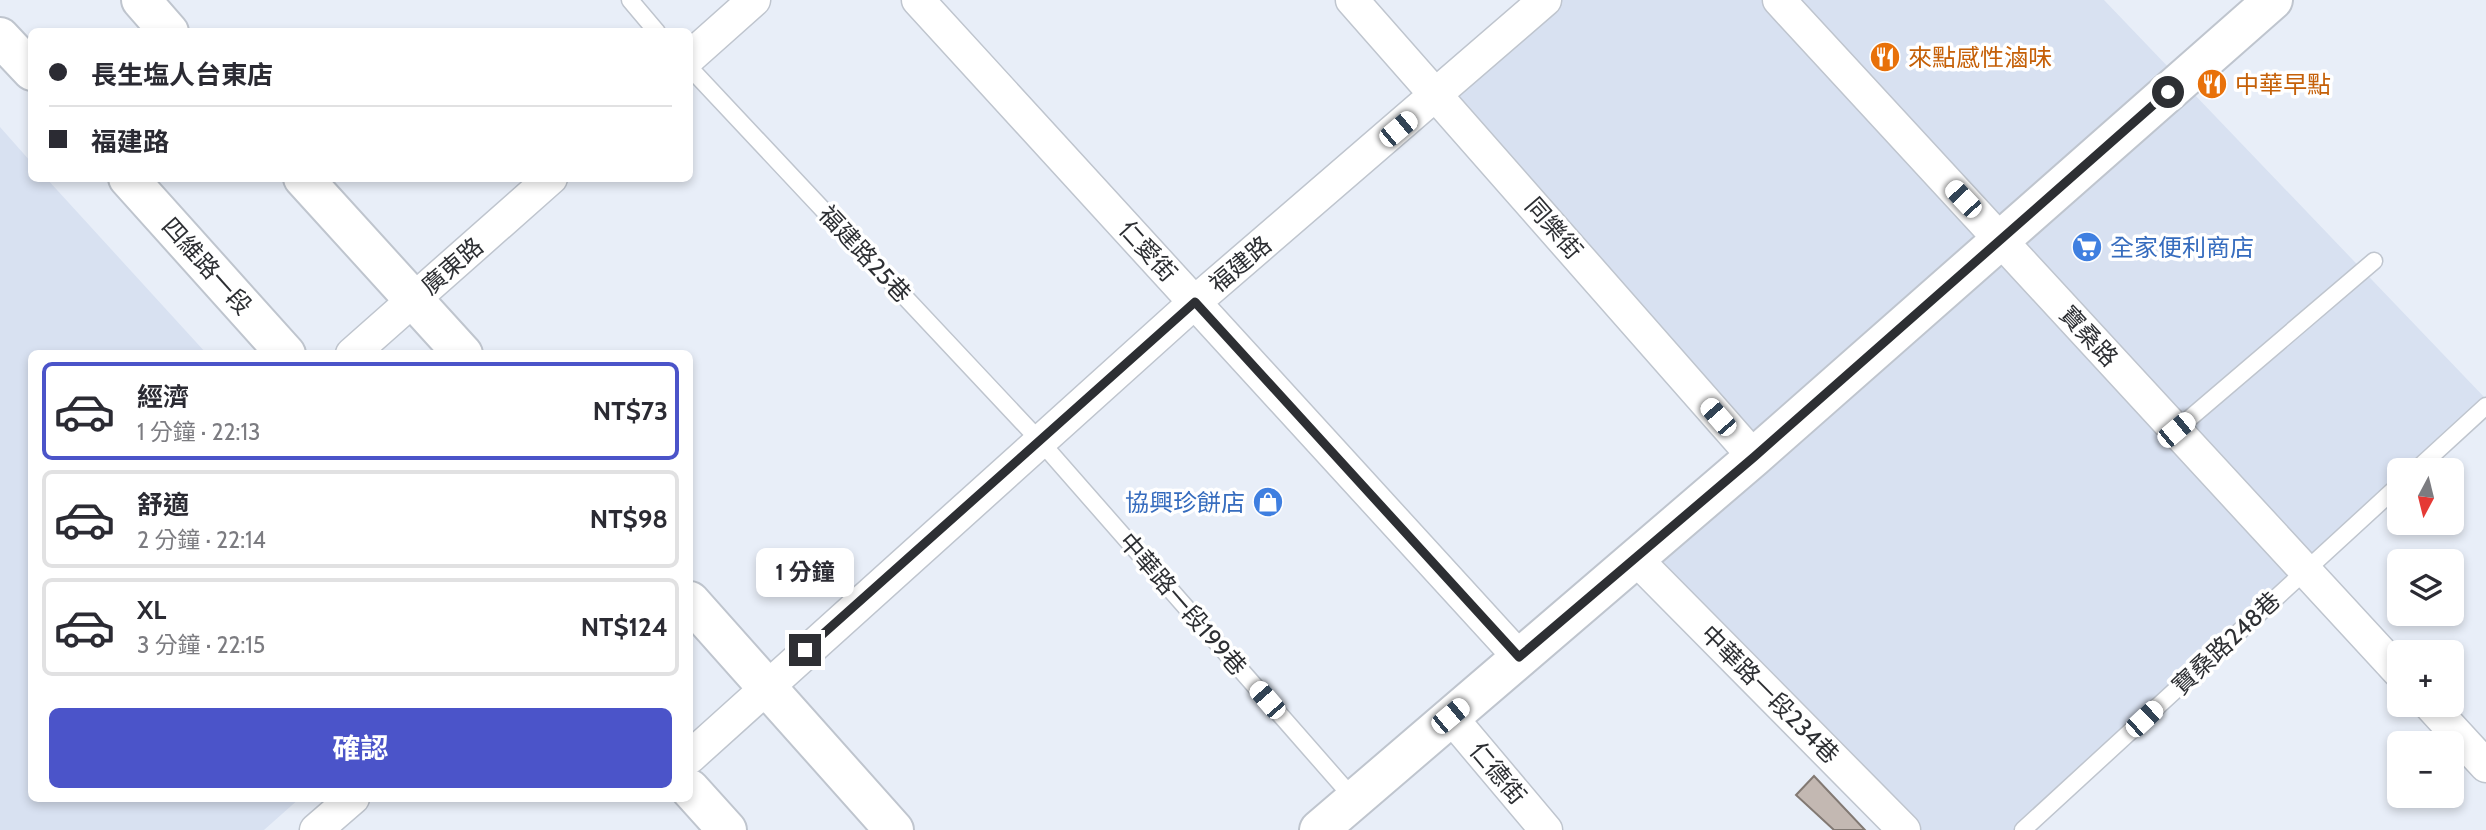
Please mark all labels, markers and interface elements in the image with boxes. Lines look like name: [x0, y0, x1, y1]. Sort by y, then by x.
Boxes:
restaurant icon: 來點感性滷味: [1868, 40, 1902, 74]
place label: 來點感性滷味: [1908, 43, 2052, 72]
text: 長生塩人台東店: [91, 59, 273, 91]
restaurant icon: 中華早點: [2195, 67, 2229, 101]
place label: 中華早點: [2235, 70, 2331, 99]
route start: [2152, 76, 2184, 108]
car: [1376, 107, 1421, 151]
text: 福建路: [91, 126, 169, 158]
car: [1941, 176, 1986, 222]
street label: 同樂街: [1519, 191, 1589, 265]
street label: 福建路25巷: [813, 200, 917, 308]
street label: 四維路一段: [156, 212, 258, 320]
street label: 仁愛街: [1113, 215, 1183, 287]
street label: 福建路: [1203, 230, 1277, 298]
supermarket icon: 全家便利商店: [2070, 230, 2104, 264]
street label: 廣東路: [415, 231, 489, 301]
place label: 全家便利商店: [2110, 233, 2254, 262]
street label: 寶桑路: [2054, 300, 2124, 372]
icon: car: [53, 380, 116, 443]
text: 經濟: [137, 381, 189, 413]
car: [1697, 394, 1740, 440]
text: NT$73: [593, 395, 668, 427]
car: [2154, 408, 2199, 452]
text: 1 分鐘 · 22:13: [137, 418, 260, 446]
north arrow: [2387, 458, 2464, 536]
map controls: [2387, 458, 2464, 808]
shop icon: 協興珍餅店: [1251, 485, 1285, 519]
icon: car: [53, 488, 116, 551]
place label: 協興珍餅店: [1125, 488, 1245, 517]
text: 舒適: [137, 489, 189, 521]
text: NT$98: [590, 503, 668, 535]
text: 2 分鐘 · 22:14: [137, 526, 266, 554]
street label: 中華路一段199巷: [1113, 527, 1253, 681]
callout: 1 分鐘: [756, 548, 854, 598]
button: layers: [2387, 549, 2464, 626]
text: 1 分鐘: [775, 558, 835, 586]
street label: 寶桑路248巷: [2166, 586, 2286, 700]
text: XL: [137, 594, 166, 626]
icon: car: [53, 596, 116, 659]
text: NT$124: [581, 611, 668, 643]
street label: 中華路一段234巷: [1695, 619, 1845, 769]
text: 3 分鐘 · 22:15: [137, 631, 265, 659]
route end: [789, 634, 821, 666]
button: +: [2387, 640, 2464, 717]
car: [1246, 677, 1289, 723]
car: [1428, 694, 1473, 738]
car: [2122, 697, 2167, 741]
button: 確認: [49, 708, 672, 788]
button: −: [2387, 731, 2464, 808]
street label: 仁德街: [1464, 736, 1532, 810]

